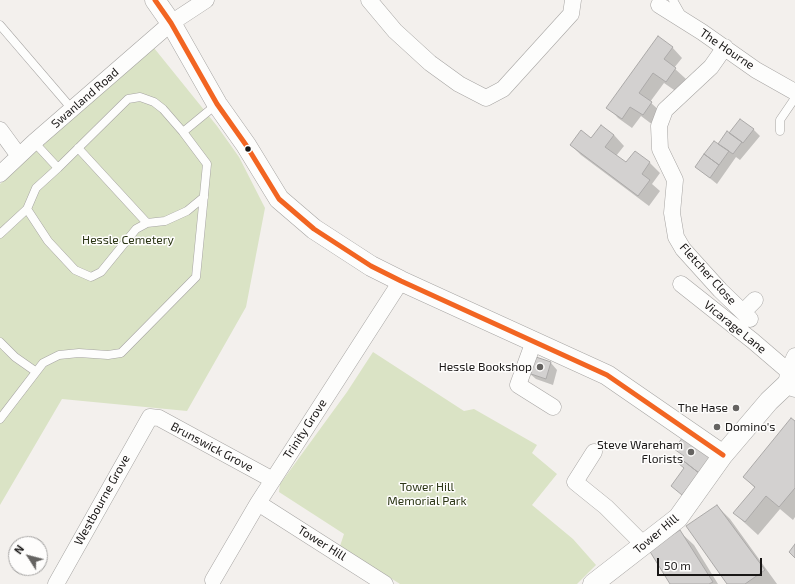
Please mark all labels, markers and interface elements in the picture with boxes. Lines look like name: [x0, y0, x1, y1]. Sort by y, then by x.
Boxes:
street label: The Hourne: [697, 25, 757, 73]
street label: Swanland Road: [48, 65, 122, 131]
unlabelled marker: [243, 144, 253, 154]
park label: Hessle Cemetery: [82, 233, 174, 247]
street label: Fletcher Close: [677, 240, 739, 308]
street label: Vicarage Lane: [701, 297, 769, 357]
place label: Hessle Bookshop: [439, 360, 532, 374]
marker: Hessle Bookshop: [535, 362, 545, 372]
street label: Trinity Grove: [280, 396, 330, 462]
place label: The Hase: [678, 401, 728, 415]
marker: The Hase: [731, 403, 741, 413]
street label: Brunswick Grove: [168, 419, 256, 475]
place label: Domino's: [725, 420, 775, 434]
marker: Domino's: [712, 422, 722, 432]
place label: Steve Wareham Florists: [597, 438, 683, 466]
marker: Steve Wareham Florists: [686, 447, 696, 457]
street label: Westbourne Grove: [71, 452, 133, 548]
park label: Tower Hill Memorial Park: [387, 480, 467, 508]
street label: Tower Hill: [631, 511, 681, 557]
street label: Tower Hill: [295, 523, 349, 563]
north arrow: [8, 536, 48, 576]
text: N: [11, 542, 26, 556]
scale bar: [659, 550, 764, 576]
text: 50 m: [664, 558, 691, 572]

